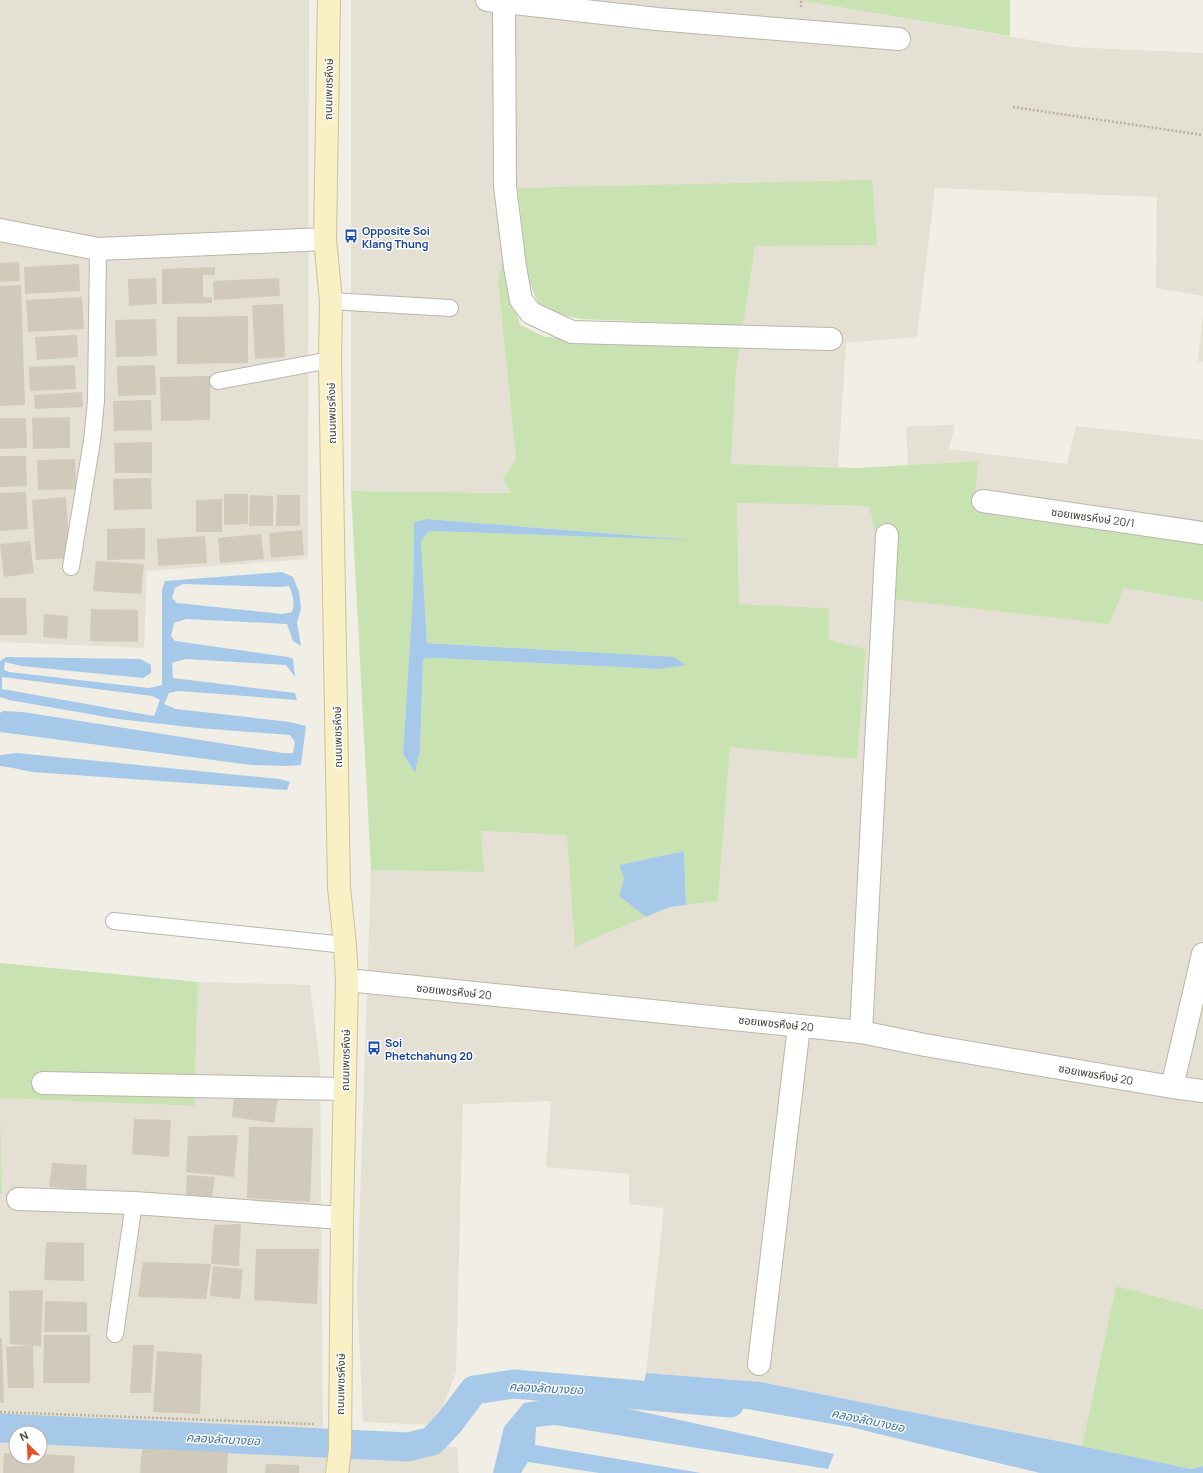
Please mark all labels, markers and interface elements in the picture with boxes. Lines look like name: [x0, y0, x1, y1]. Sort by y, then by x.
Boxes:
street label: ถนนเพชรหึงษ์: [320, 58, 336, 120]
place label: Opposite Soi Klang Thung: [362, 223, 430, 251]
bus stop icon: Opposite Soi Klang Thung: [343, 228, 359, 244]
street label: ถนนเพชรหึงษ์: [323, 382, 339, 444]
street label: ซอยเพชรหึงษ์ 20/1: [1050, 504, 1136, 530]
street label: ถนนเพชรหึงษ์: [329, 706, 345, 768]
street label: ซอยเพชรหึงษ์ 20: [416, 980, 492, 1002]
street label: ซอยเพชรหึงษ์ 20: [738, 1012, 814, 1034]
street label: ถนนเพชรหึงษ์: [337, 1029, 353, 1091]
place label: Soi Phetchahung 20: [385, 1035, 473, 1063]
bus stop icon: Soi Phetchahung 20: [366, 1040, 382, 1056]
street label: ซอยเพชรหึงษ์ 20: [1057, 1060, 1135, 1088]
street label: ถนนเพชรหึงษ์: [332, 1353, 348, 1415]
water label: คลองลัดบางยอ: [508, 1378, 585, 1398]
water label: คลองลัดบางยอ: [830, 1404, 907, 1436]
north arrow: [8, 1425, 48, 1465]
text: N: [17, 1427, 30, 1444]
water label: คลองลัดบางยอ: [185, 1429, 262, 1449]

